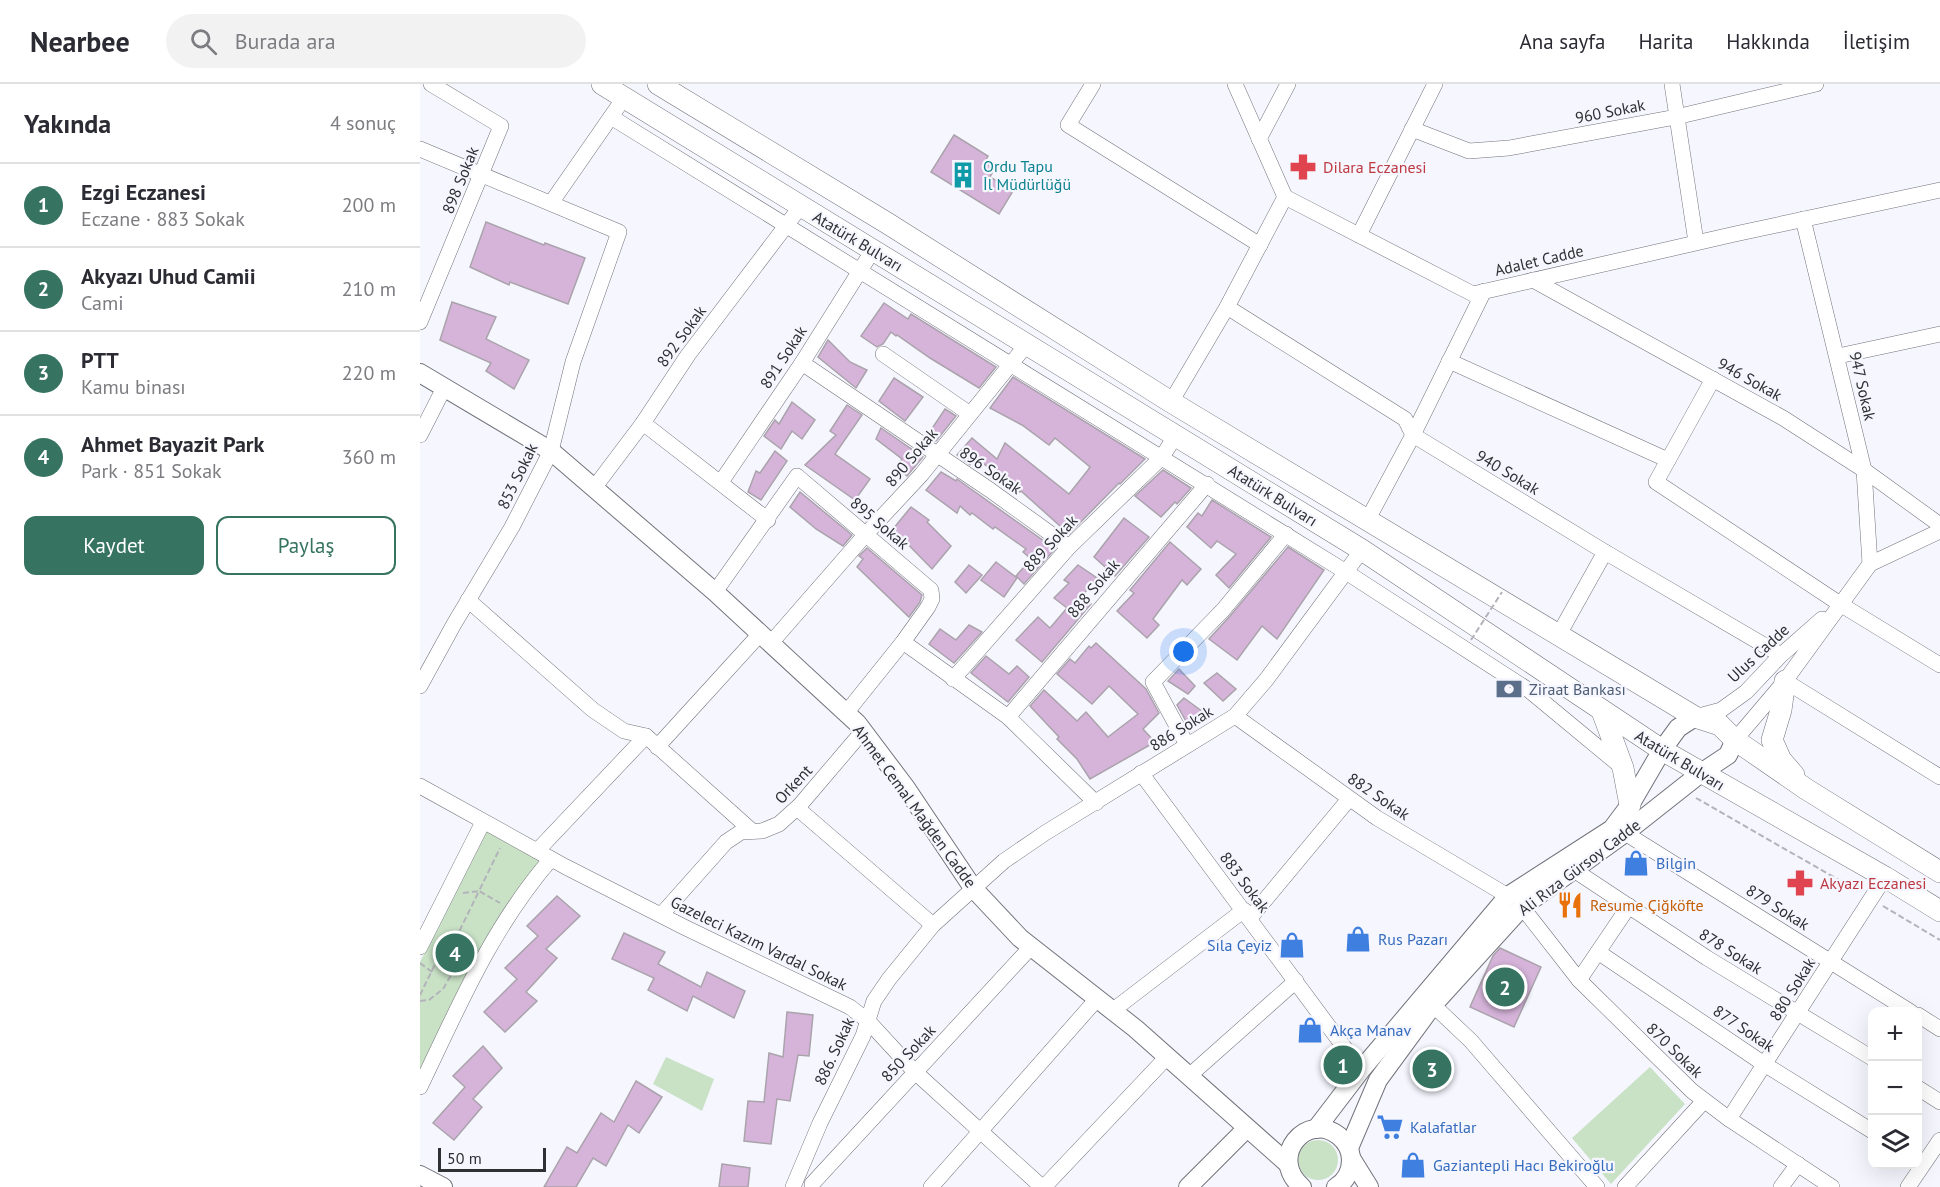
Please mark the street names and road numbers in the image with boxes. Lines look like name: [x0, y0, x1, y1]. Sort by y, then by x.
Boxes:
street label: 960 Sokak: [1573, 94, 1647, 128]
street label: 898 Sokak: [437, 143, 483, 217]
street label: Atatürk Bulvarı: [809, 206, 907, 276]
street label: Adalet Cadde: [1493, 240, 1585, 280]
street label: 892 Sokak: [652, 301, 710, 371]
street label: 891 Sokak: [755, 322, 811, 392]
street label: 947 Sokak: [1845, 350, 1881, 423]
street label: 946 Sokak: [1714, 353, 1786, 405]
street label: 890 Sokak: [881, 423, 942, 491]
street label: 853 Sokak: [492, 440, 542, 512]
street label: 896 Sokak: [956, 442, 1026, 498]
street label: 940 Sokak: [1473, 445, 1544, 499]
street label: Atatürk Bulvarı: [1225, 460, 1321, 530]
street label: 895 Sokak: [846, 493, 914, 554]
street label: 889 Sokak: [1019, 510, 1082, 576]
street label: 888 Sokak: [1063, 554, 1124, 622]
street label: Ulus Cadde: [1723, 619, 1793, 687]
street label: 886 Sokak: [1146, 701, 1217, 755]
street label: Ahmet Cemal Mağden Cadde: [849, 721, 981, 891]
street label: Atatürk Bulvarı: [1631, 725, 1729, 795]
street label: Orkent: [770, 760, 816, 808]
street label: 882 Sokak: [1344, 768, 1414, 824]
street label: Ali Rıza Gürsoy Cadde: [1514, 814, 1644, 920]
street label: 883 Sokak: [1216, 848, 1274, 917]
street label: 879 Sokak: [1743, 880, 1814, 934]
street label: Gazeleci Kazım Vardal Sokak: [667, 891, 851, 995]
street label: 878 Sokak: [1696, 924, 1767, 978]
street label: 880 Sokak: [1765, 953, 1819, 1024]
street label: 877 Sokak: [1709, 1000, 1779, 1056]
street label: 886. Sokak: [810, 1013, 859, 1088]
street label: 870 Sokak: [1643, 1018, 1708, 1082]
street label: 850 Sokak: [877, 1020, 940, 1086]

